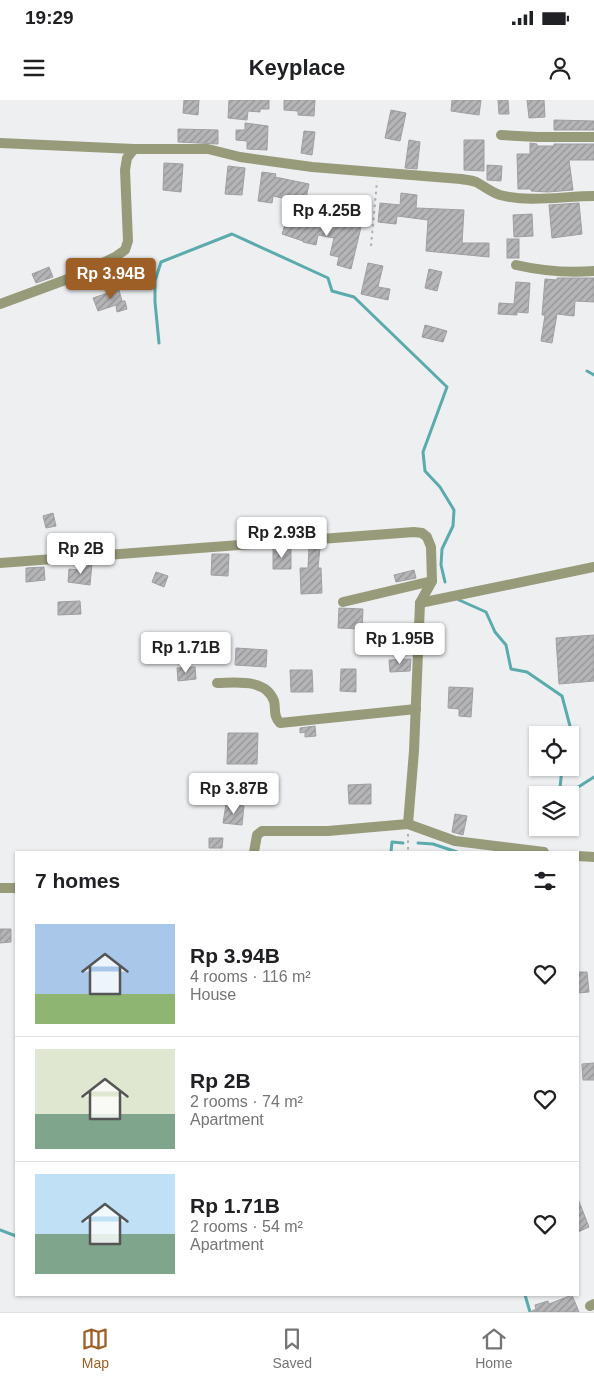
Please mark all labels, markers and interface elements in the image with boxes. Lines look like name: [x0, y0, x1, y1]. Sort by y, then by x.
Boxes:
text: 19:29: [25, 7, 74, 28]
icon: menu: [20, 54, 48, 82]
icon: person: [546, 54, 574, 82]
text: Keyplace: [249, 55, 345, 80]
pin: Rp 4.25B: [275, 194, 379, 237]
text: Rp 4.25B: [293, 202, 361, 219]
pin: Rp 3.94B: [59, 258, 163, 300]
text: Rp 3.94B: [77, 265, 145, 282]
pin: Rp 2.93B: [230, 516, 334, 559]
text: Rp 2.93B: [248, 524, 316, 541]
pin: Rp 2B: [46, 532, 116, 575]
text: Rp 2B: [58, 540, 104, 557]
pin: Rp 1.95B: [348, 622, 452, 665]
text: Rp 1.95B: [366, 630, 434, 647]
pin: Rp 1.71B: [134, 632, 238, 674]
text: Rp 1.71B: [152, 639, 220, 656]
map controls: [529, 726, 579, 836]
button: locate: [529, 726, 579, 776]
pin: Rp 3.87B: [182, 772, 286, 815]
text: Rp 3.87B: [200, 780, 268, 797]
button: layers: [529, 786, 579, 836]
icon: filters: [531, 867, 559, 895]
text: 7 homes: [35, 869, 120, 892]
icon: home: [75, 944, 135, 1004]
text: Rp 3.94B: [190, 944, 280, 967]
icon: heart: [531, 960, 559, 988]
text: 4 rooms · 116 m²: [190, 968, 311, 985]
text: House: [190, 986, 236, 1003]
icon: home: [75, 1069, 135, 1129]
text: Rp 2B: [190, 1069, 251, 1092]
icon: heart: [531, 1085, 559, 1113]
text: 2 rooms · 74 m²: [190, 1093, 303, 1110]
text: Apartment: [190, 1111, 264, 1128]
icon: home: [75, 1194, 135, 1254]
text: Rp 1.71B: [190, 1194, 280, 1217]
icon: heart: [531, 1210, 559, 1238]
text: 2 rooms · 54 m²: [190, 1218, 303, 1235]
text: Apartment: [190, 1236, 264, 1253]
tab: Map: [81, 1325, 109, 1371]
tab: Saved: [272, 1325, 312, 1371]
tab: Home: [475, 1325, 512, 1371]

